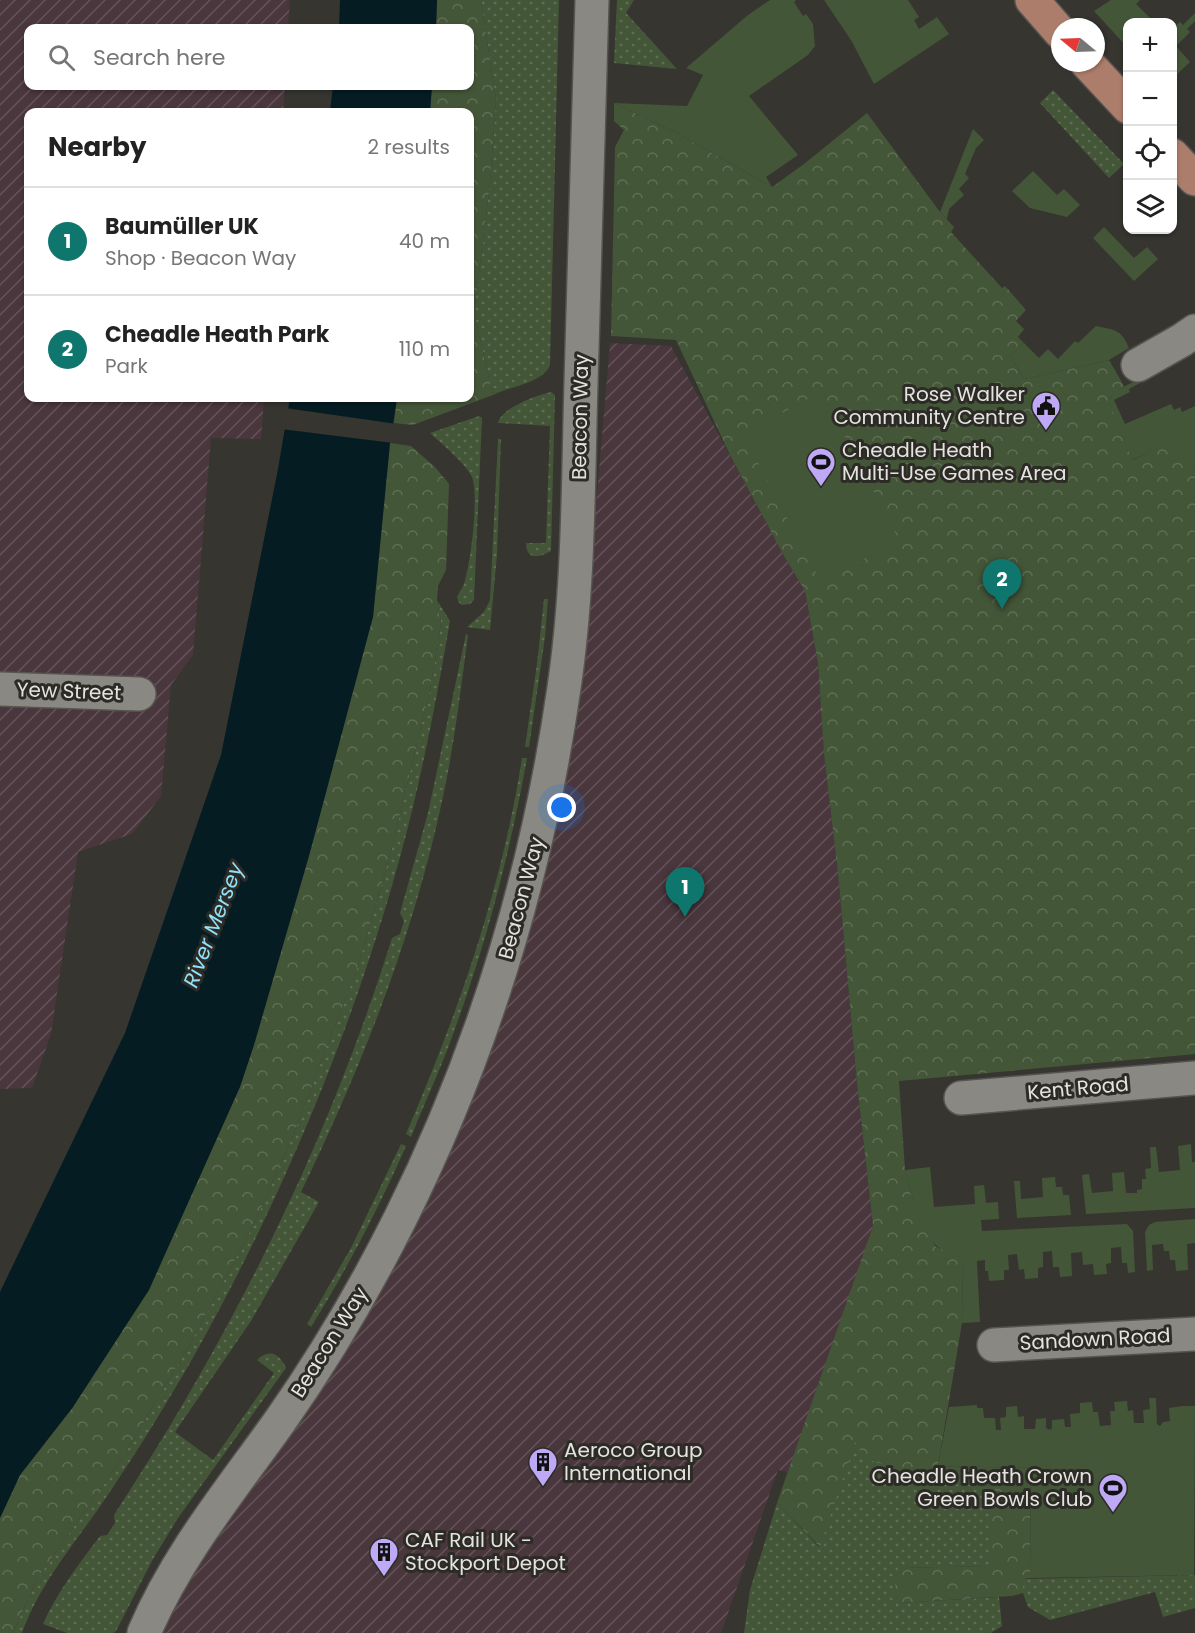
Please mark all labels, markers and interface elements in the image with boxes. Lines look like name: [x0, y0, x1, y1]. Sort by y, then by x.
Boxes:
north arrow: [1051, 18, 1105, 72]
map controls: [1123, 18, 1177, 234]
button: +: [1123, 18, 1177, 72]
search box: [24, 24, 474, 90]
icon: search: [45, 41, 78, 74]
text: Search here: [93, 42, 226, 73]
button: −: [1123, 72, 1177, 126]
button: locate: [1123, 126, 1177, 180]
text: Nearby: [48, 129, 146, 165]
text: 2 results: [367, 133, 450, 161]
button: layers: [1123, 180, 1177, 234]
text: Baumüller UK: [105, 211, 259, 242]
text: 1: [64, 227, 71, 255]
text: 40 m: [399, 227, 450, 255]
text: Shop · Beacon Way: [105, 244, 296, 272]
text: Cheadle Heath Park: [105, 319, 329, 350]
text: 2: [62, 335, 73, 363]
text: 110 m: [399, 335, 450, 363]
text: Park: [105, 352, 148, 380]
street label: Beacon Way: [565, 354, 595, 480]
place label: Rose Walker Community Centre: [833, 380, 1025, 431]
public building icon: Rose Walker Community Centre: [1030, 390, 1062, 432]
place label: Cheadle Heath Multi-Use Games Area: [842, 436, 1067, 487]
sports icon: Cheadle Heath Multi-Use Games Area: [805, 446, 837, 488]
pin: 2: [982, 560, 1022, 609]
street label: Yew Street: [16, 675, 122, 707]
your location: [547, 793, 576, 822]
street label: Beacon Way: [491, 834, 551, 962]
water label: River Mersey: [176, 857, 251, 992]
pin: 1: [666, 868, 704, 917]
street label: Kent Road: [1026, 1070, 1130, 1106]
street label: Beacon Way: [284, 1281, 374, 1403]
street label: Sandown Road: [1019, 1321, 1171, 1357]
place label: Aeroco Group International: [564, 1436, 703, 1487]
building icon: Aeroco Group International: [527, 1446, 559, 1488]
place label: Cheadle Heath Crown Green Bowls Club: [872, 1462, 1092, 1513]
sports icon: Cheadle Heath Crown Green Bowls Club: [1097, 1472, 1129, 1514]
place label: CAF Rail UK - Stockport Depot: [405, 1526, 566, 1577]
building icon: CAF Rail UK - Stockport Depot: [368, 1536, 400, 1578]

